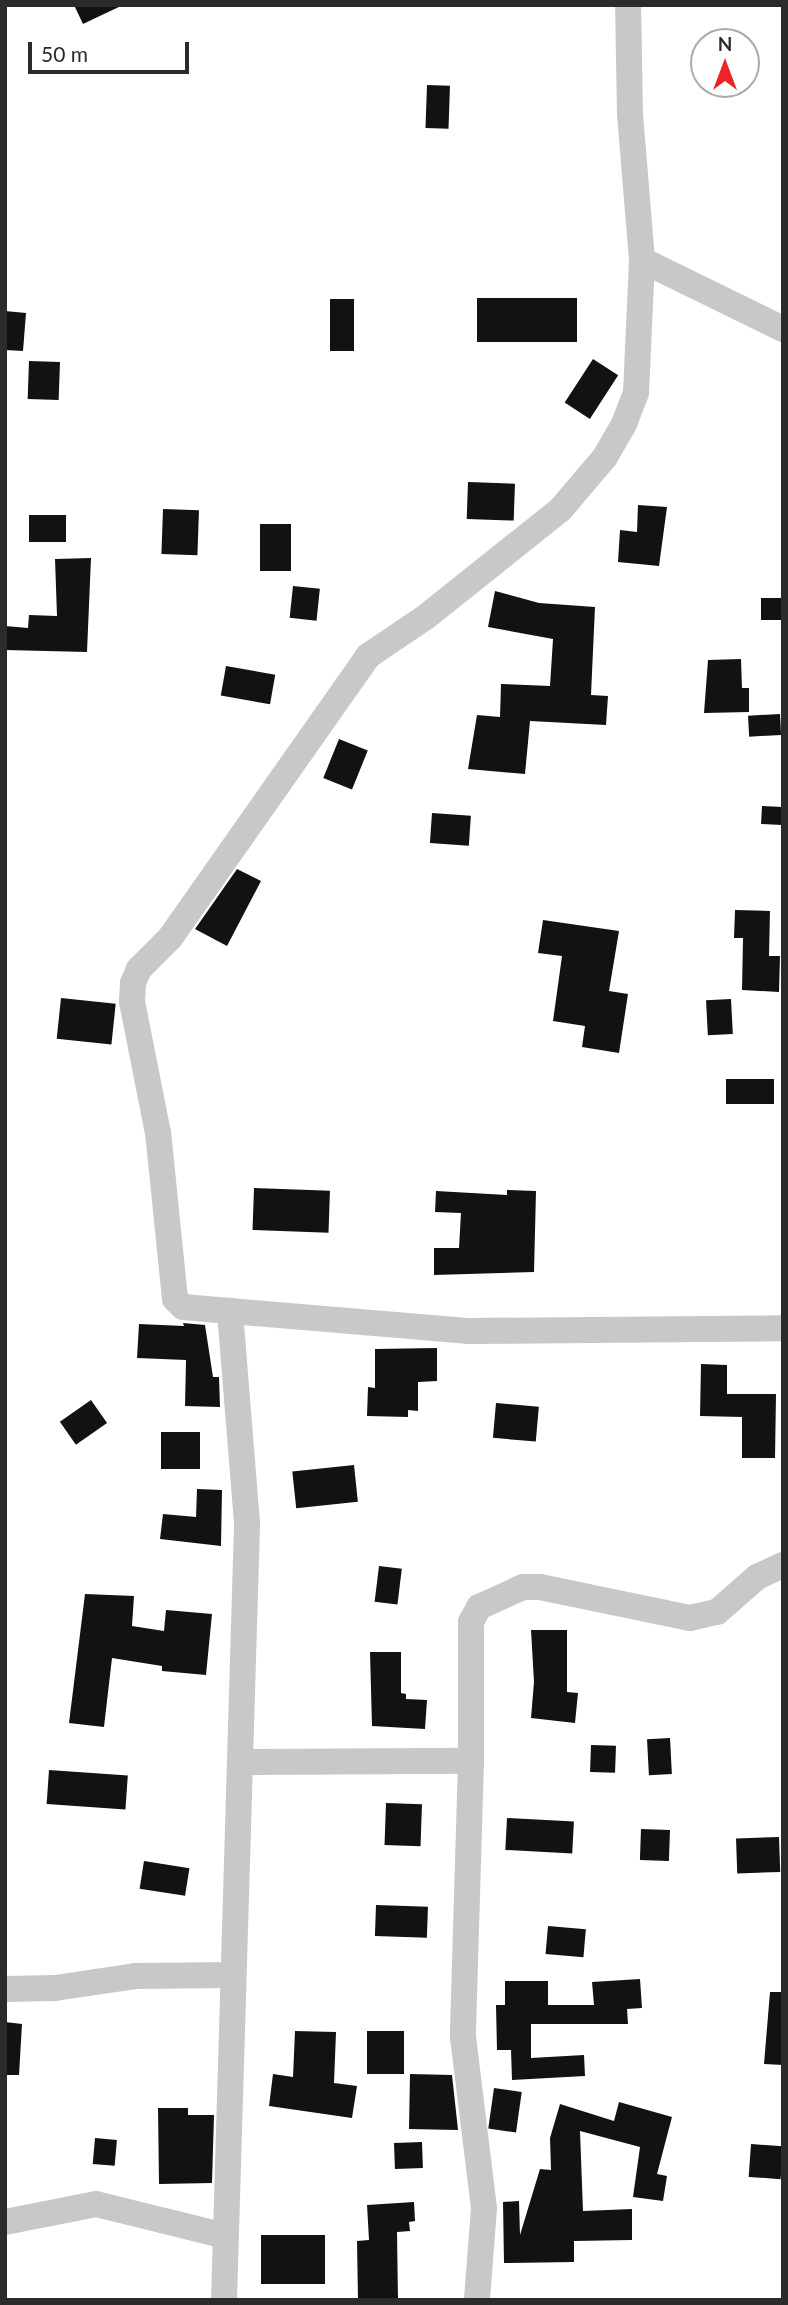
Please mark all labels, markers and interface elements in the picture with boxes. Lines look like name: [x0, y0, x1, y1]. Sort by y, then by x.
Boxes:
scale bar: [32, 28, 192, 72]
north arrow: [690, 28, 760, 98]
text: N: [718, 32, 732, 55]
text: 50 m: [41, 41, 88, 66]

